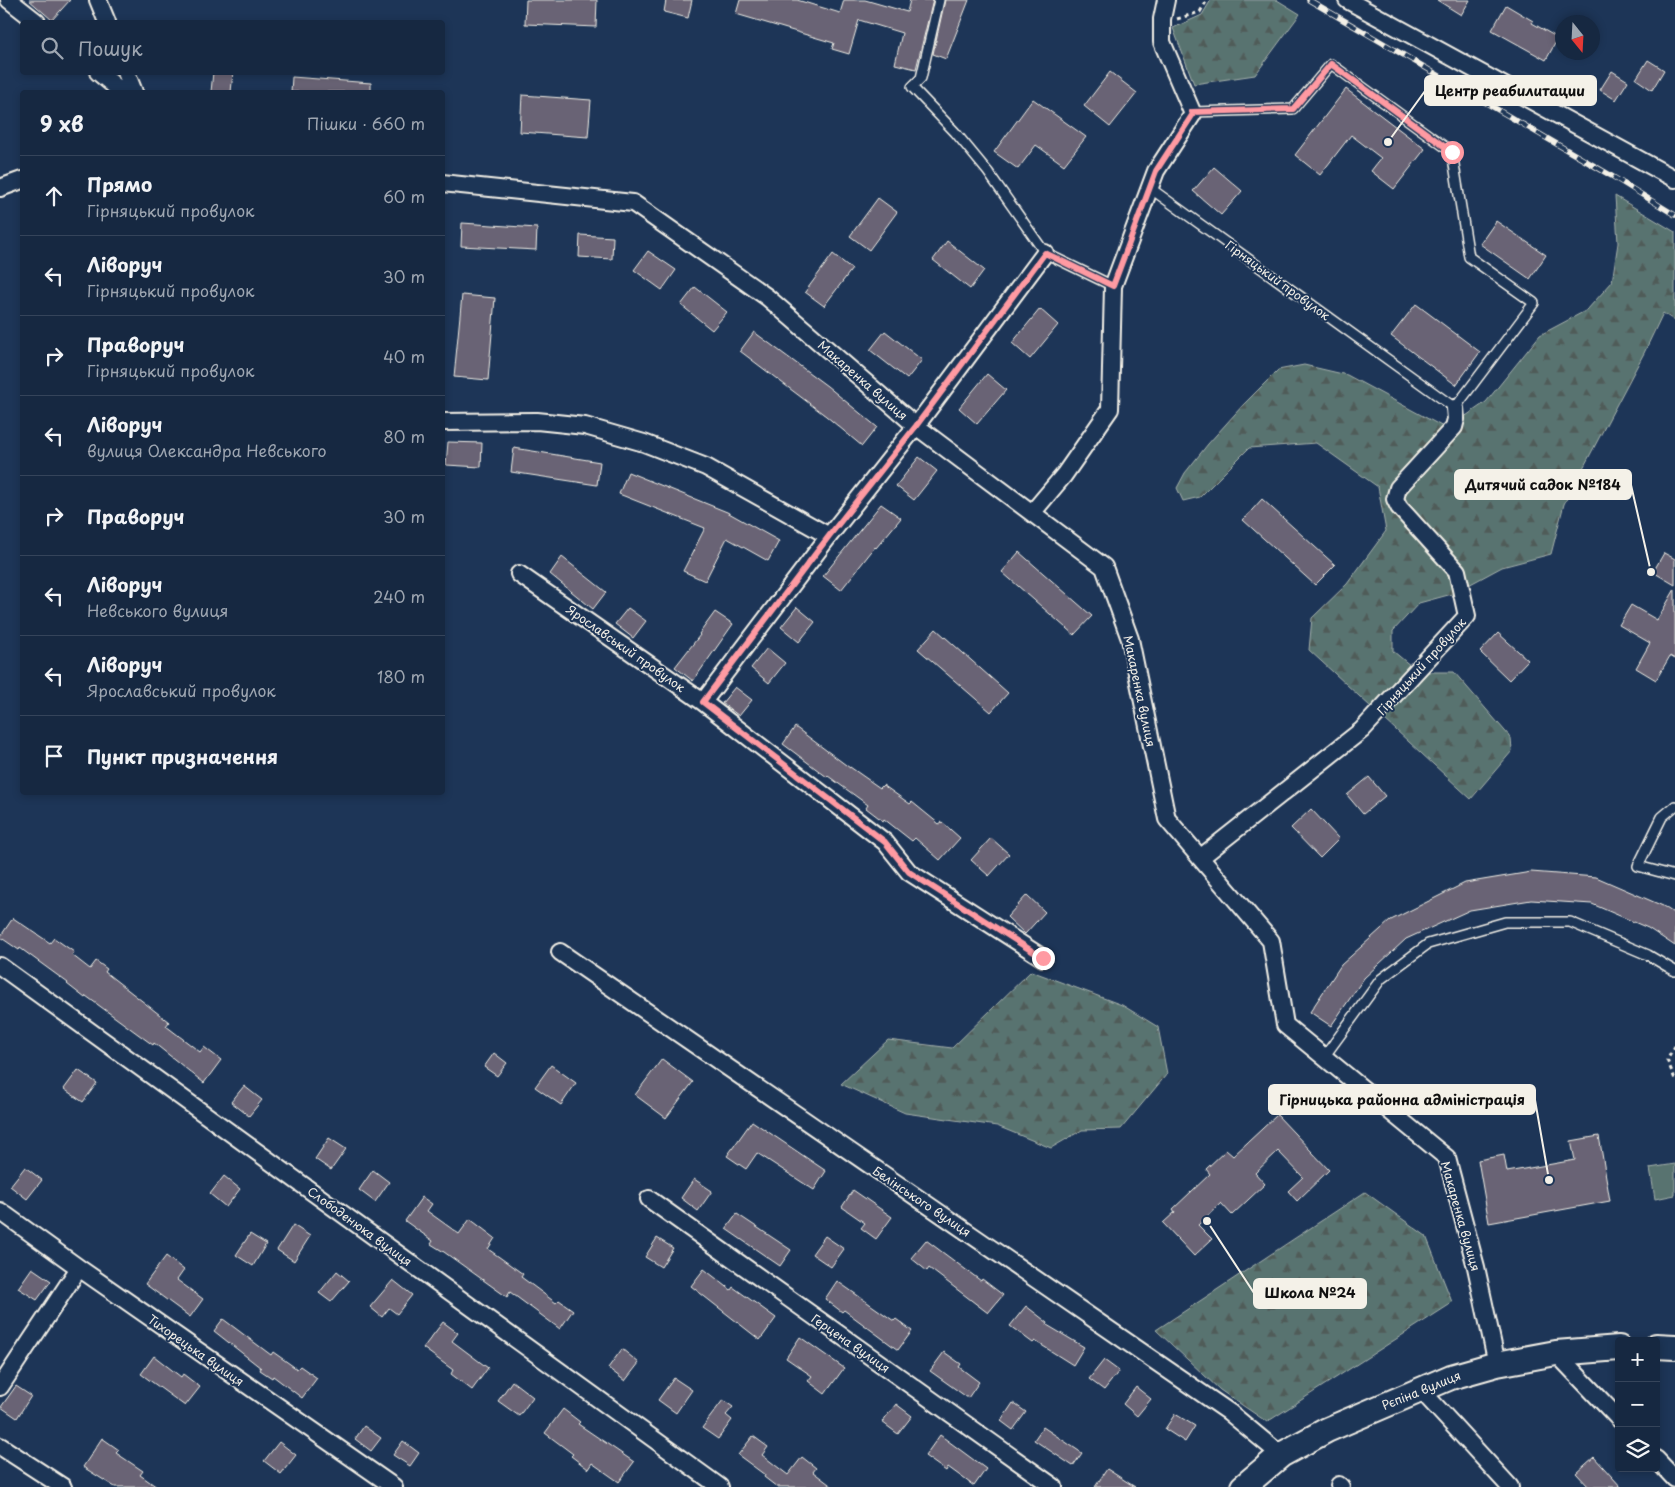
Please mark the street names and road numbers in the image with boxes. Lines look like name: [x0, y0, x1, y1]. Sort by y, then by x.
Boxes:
street label: Гірняцький провулок: [1222, 236, 1335, 325]
street label: Макаренка вулиця: [814, 336, 912, 424]
street label: Ярославський провулок: [562, 599, 690, 696]
street label: Гірняцький провулок: [1372, 613, 1470, 719]
street label: Макаренка вулиця: [1119, 634, 1161, 748]
street label: Макаренка вулиця: [1437, 1159, 1485, 1273]
street label: Белінського вулиця: [869, 1161, 975, 1241]
street label: Слободенюка вулиця: [304, 1182, 416, 1270]
street label: Герцена вулиця: [808, 1309, 894, 1377]
street label: Тихорецька вулиця: [144, 1310, 248, 1390]
street label: Рєпіна вулиця: [1379, 1366, 1463, 1414]

